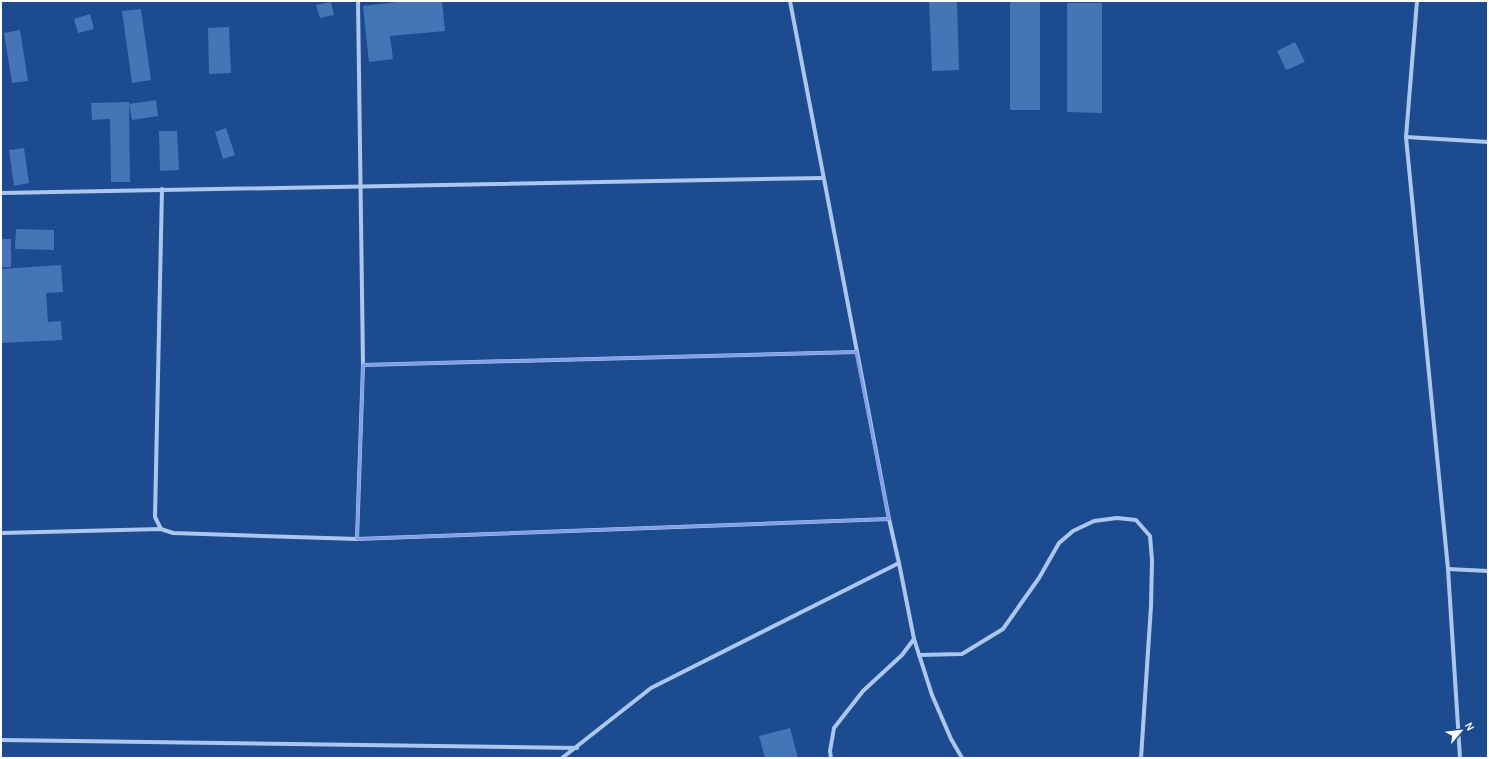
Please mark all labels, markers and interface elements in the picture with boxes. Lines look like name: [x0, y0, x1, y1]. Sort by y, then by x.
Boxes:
north arrow: [1441, 711, 1481, 751]
text: N: [1462, 720, 1477, 733]

